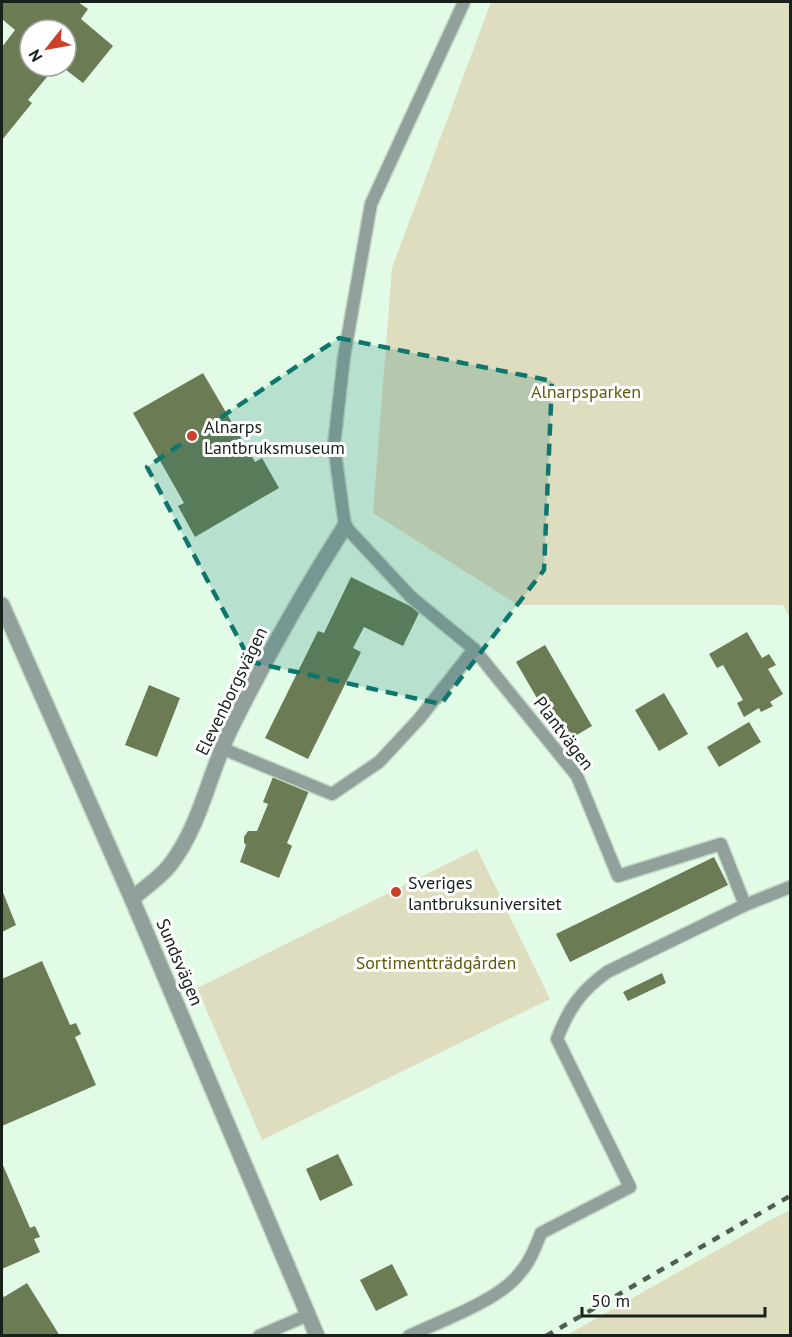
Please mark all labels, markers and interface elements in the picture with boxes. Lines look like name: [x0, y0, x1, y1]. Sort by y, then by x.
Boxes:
north arrow: [18, 18, 78, 78]
text: N: [24, 46, 46, 65]
park label: Alnarpsparken: [531, 380, 641, 403]
place label: Alnarps Lantbruksmuseum: [204, 415, 345, 459]
marker: Alnarps Lantbruksmuseum: [185, 429, 199, 443]
street label: Elevenborgsvägen: [190, 623, 272, 759]
street label: Plantvägen: [529, 692, 599, 774]
place label: Sveriges lantbruksuniversitet: [408, 871, 562, 915]
marker: Sveriges lantbruksuniversitet: [389, 885, 403, 899]
street label: Sundsvägen: [151, 915, 209, 1009]
park label: Sortimentträdgården: [356, 951, 516, 974]
scale bar: [582, 1280, 765, 1318]
text: 50 m: [591, 1289, 630, 1312]

